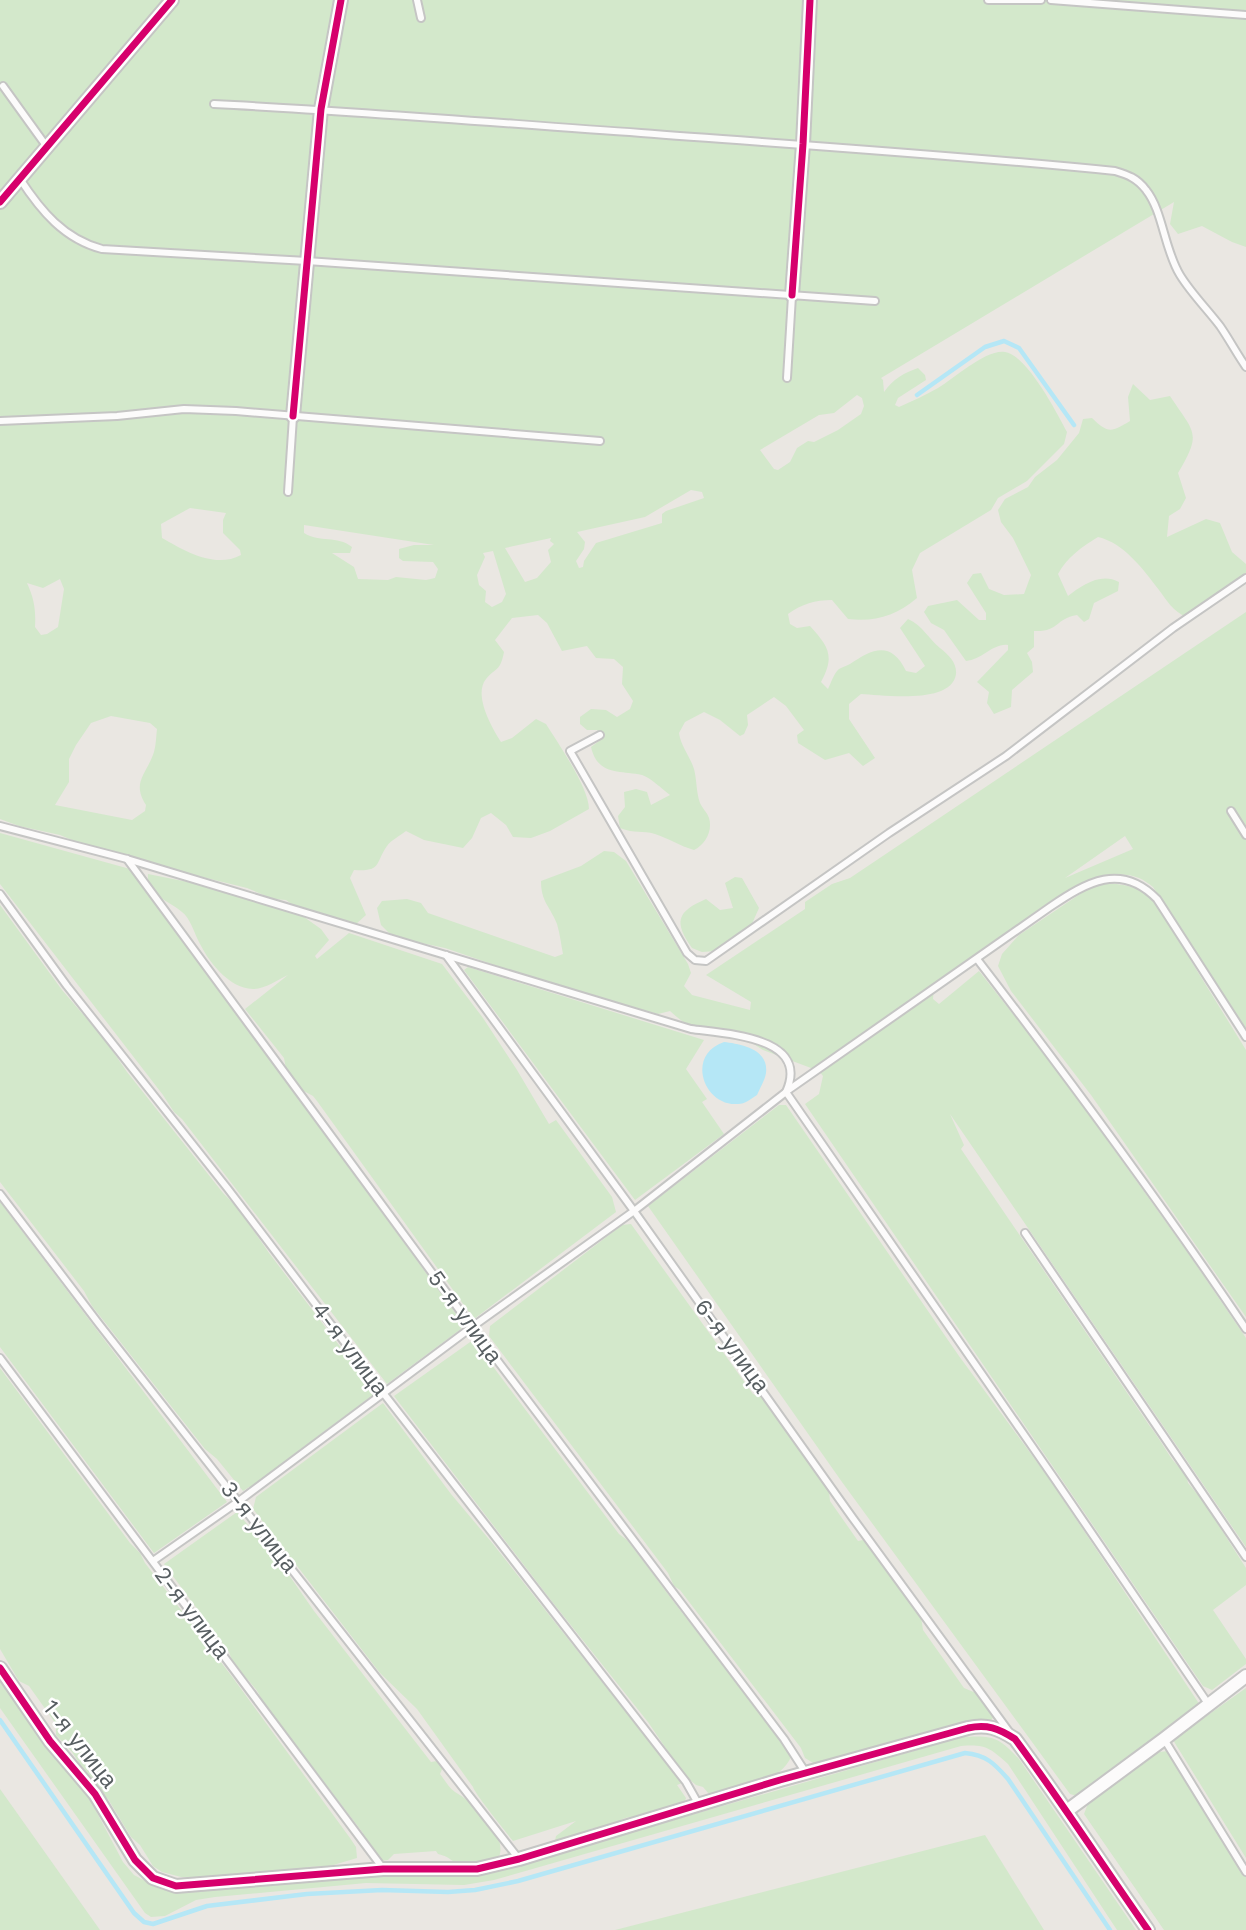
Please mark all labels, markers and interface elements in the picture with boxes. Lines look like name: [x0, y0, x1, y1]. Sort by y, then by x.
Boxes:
street label: 5-я улица: [422, 1265, 508, 1369]
street label: 6-я улица: [689, 1294, 775, 1398]
street label: 4-я улица: [306, 1297, 394, 1401]
street label: 3-я улица: [215, 1476, 303, 1578]
street label: 2-я улица: [149, 1562, 235, 1664]
street label: 1-я улица: [37, 1695, 123, 1794]

